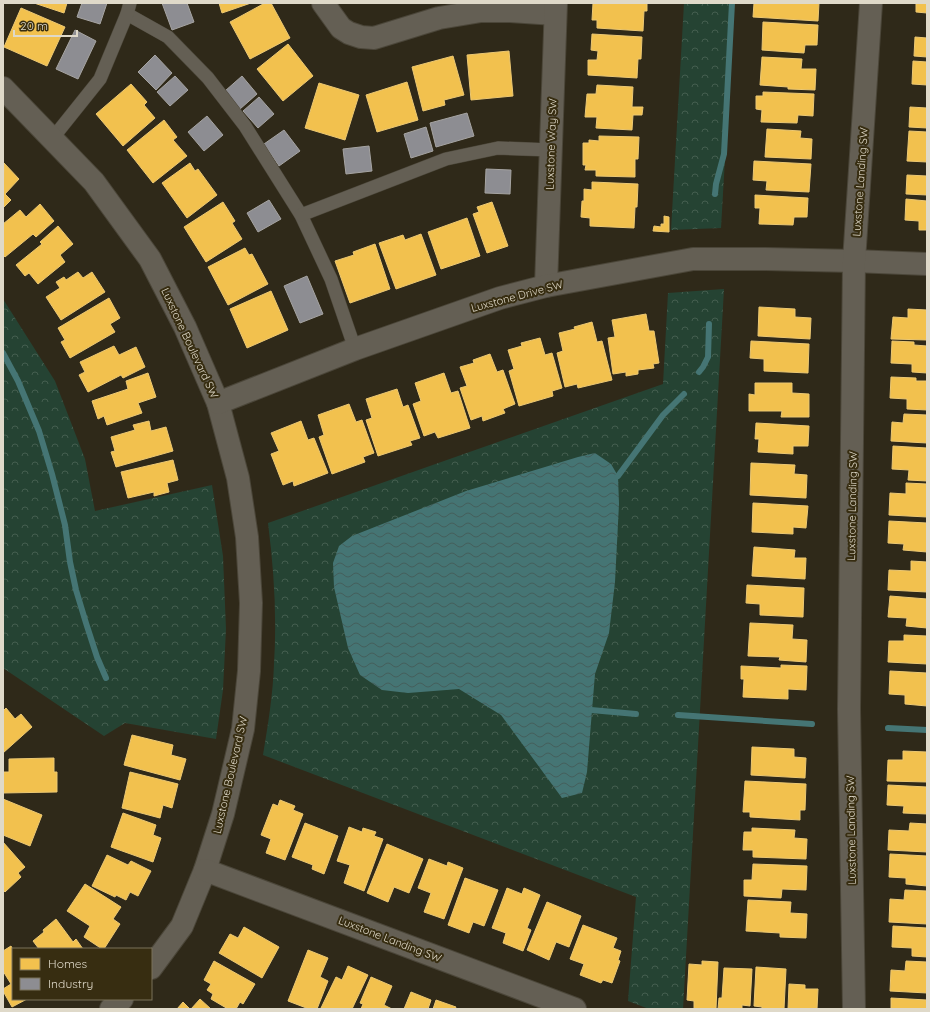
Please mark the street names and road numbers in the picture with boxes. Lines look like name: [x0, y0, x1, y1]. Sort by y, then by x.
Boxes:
street label: Luxstone Way SW: [542, 98, 560, 190]
street label: Luxstone Landing SW: [849, 127, 871, 237]
street label: Luxstone Drive SW: [469, 277, 565, 315]
street label: Luxstone Boulevard SW: [158, 286, 222, 401]
street label: Luxstone Landing SW: [844, 451, 860, 561]
street label: Luxstone Boulevard SW: [210, 715, 250, 835]
street label: Luxstone Landing SW: [843, 775, 859, 885]
street label: Luxstone Landing SW: [336, 913, 444, 965]

